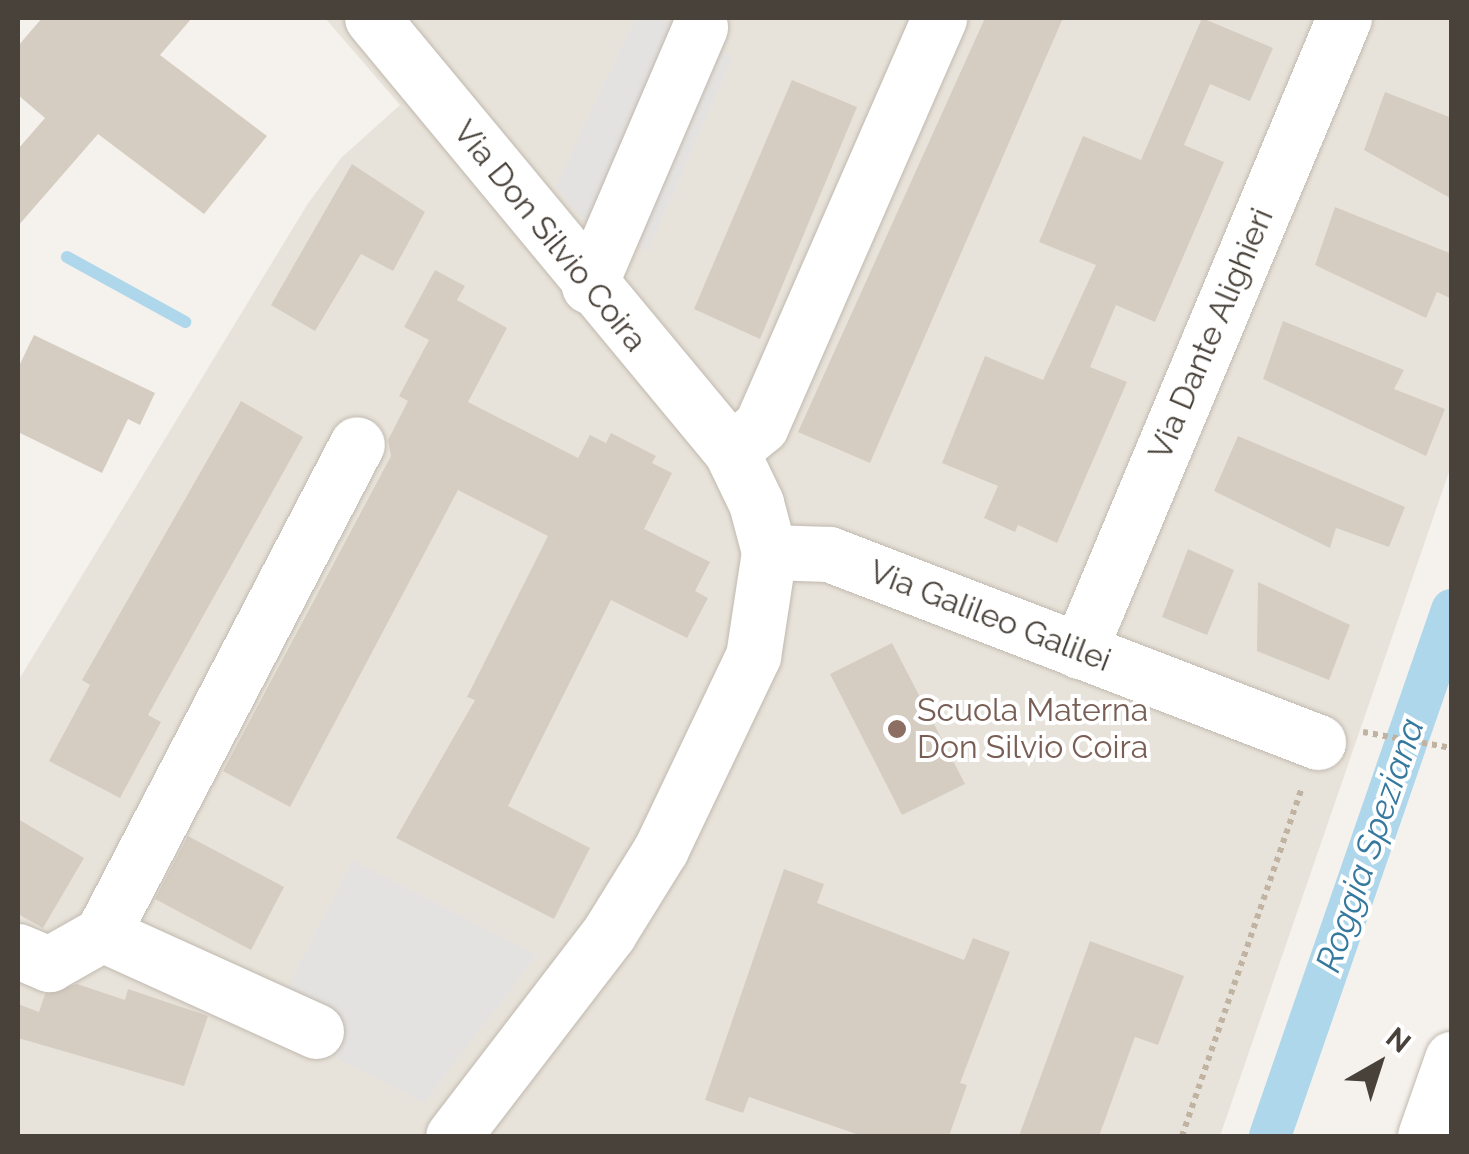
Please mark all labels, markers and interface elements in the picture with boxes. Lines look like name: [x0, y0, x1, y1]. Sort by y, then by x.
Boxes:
street label: Via Don Silvio Coira: [445, 113, 655, 359]
street label: Via Dante Alighieri: [1141, 202, 1281, 466]
street label: Via Galileo Galilei: [864, 552, 1116, 680]
place label: Scuola Materna Don Silvio Coira: [917, 692, 1148, 767]
water label: Roggia Speziana: [1307, 713, 1433, 977]
marker: Scuola Materna Don Silvio Coira: [886, 718, 908, 740]
north arrow: [1329, 1014, 1429, 1114]
text: N: [1380, 1021, 1417, 1060]

